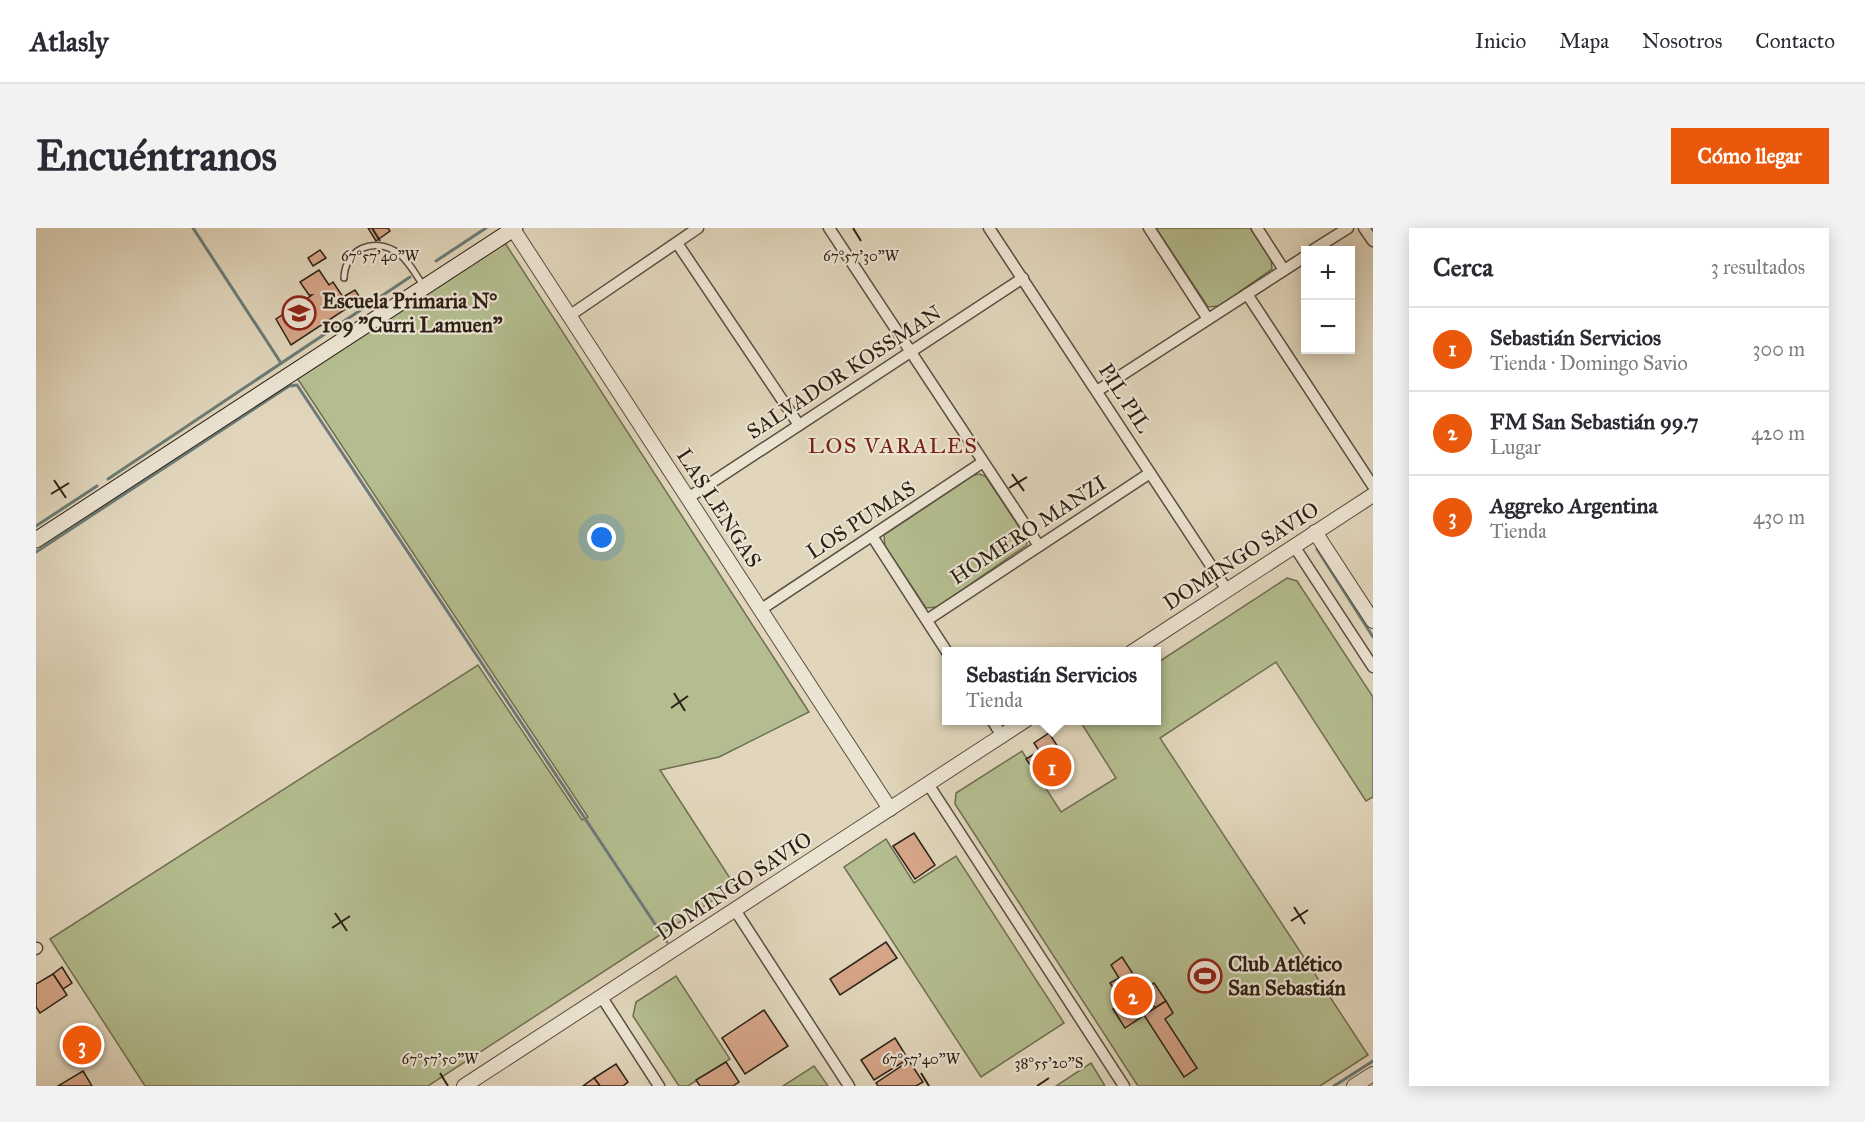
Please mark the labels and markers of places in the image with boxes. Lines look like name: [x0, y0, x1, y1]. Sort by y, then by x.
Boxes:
place label: Escuela Primaria N° 109 "Curri Lamuen": [322, 288, 503, 338]
school or university icon: Escuela Primaria N° 109 "Curri Lamuen": [281, 295, 317, 331]
pin: 1: [1032, 744, 1072, 790]
place label: Club Atlético San Sebastián: [1228, 951, 1346, 1001]
sports icon: Club Atlético San Sebastián: [1187, 958, 1223, 994]
pin: 2: [1114, 974, 1152, 1018]
pin: 3: [62, 1022, 102, 1068]

